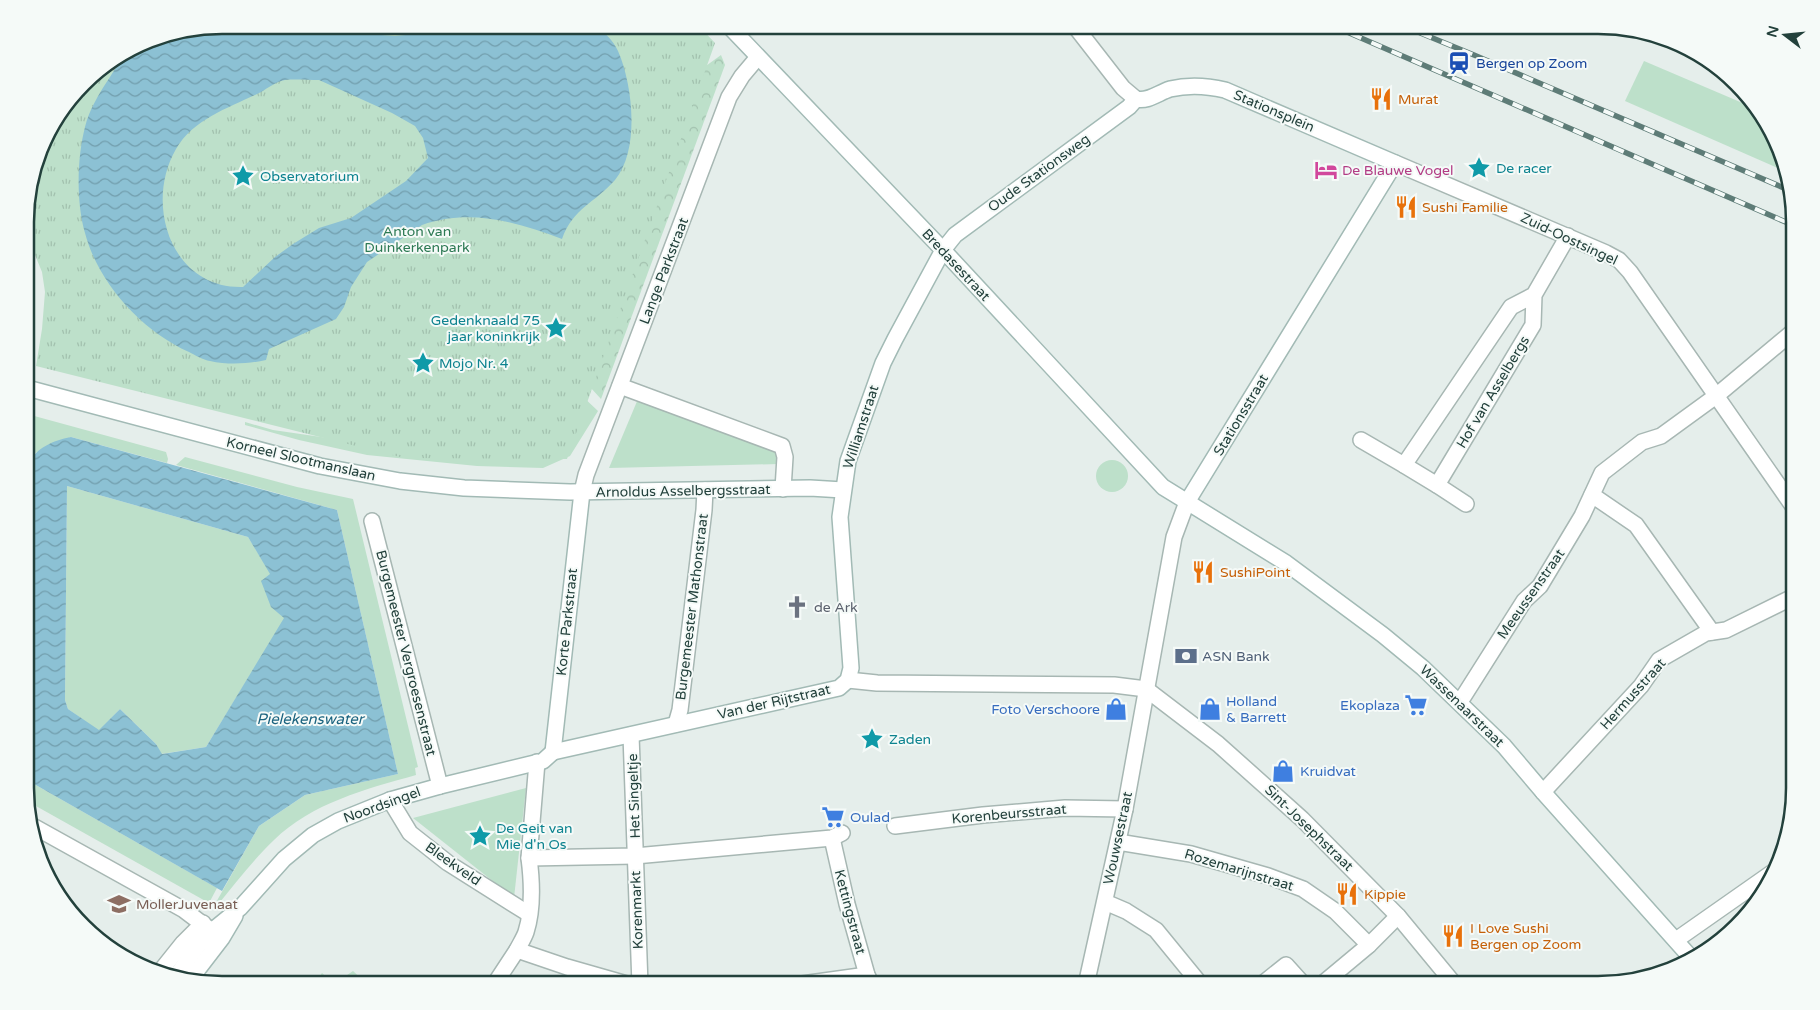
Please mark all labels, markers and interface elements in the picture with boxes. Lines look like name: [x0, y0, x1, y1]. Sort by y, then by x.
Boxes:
north arrow: [1760, 10, 1810, 60]
text: N: [1763, 24, 1783, 39]
station icon: Bergen op Zoom: [1446, 50, 1472, 76]
place label: Bergen op Zoom: [1476, 55, 1587, 72]
street label: Stationsplein: [1231, 86, 1317, 136]
restaurant icon: Murat: [1368, 86, 1394, 112]
place label: Murat: [1398, 91, 1439, 108]
street label: Oude Stationsweg: [985, 130, 1093, 216]
place icon: De racer: [1466, 155, 1492, 181]
hotel icon: De Blauwe Vogel: [1313, 157, 1339, 183]
place label: De racer: [1496, 160, 1552, 177]
place label: De Blauwe Vogel: [1342, 162, 1454, 179]
place icon: Observatorium: [230, 163, 256, 189]
place label: Observatorium: [260, 168, 359, 185]
restaurant icon: Sushi Familie: [1393, 194, 1419, 220]
place label: Sushi Familie: [1422, 199, 1508, 216]
street label: Zuid-Oostsingel: [1518, 209, 1620, 269]
street label: Lange Parkstraat: [636, 215, 692, 327]
park label: Anton van Duinkerkenpark: [364, 223, 470, 256]
street label: Bredasestraat: [918, 225, 994, 305]
place label: Gedenknaald 75 jaar koninkrijk: [431, 312, 540, 345]
place icon: Gedenknaald 75 jaar koninkrijk: [543, 315, 569, 341]
street label: Hof van Asselbergs: [1453, 333, 1533, 451]
place icon: Mojo Nr. 4: [410, 350, 436, 376]
place label: Mojo Nr. 4: [439, 355, 509, 372]
street label: Stationsstraat: [1210, 371, 1272, 459]
street label: Williamstraat: [839, 382, 883, 471]
street label: Korneel Slootmanslaan: [225, 434, 377, 484]
street label: Arnoldus Asselbergsstraat: [595, 481, 771, 501]
street label: Burgemeester Mathonstraat: [672, 512, 712, 701]
street label: Meeussenstraat: [1494, 545, 1569, 642]
street label: Burgemeester Vergroesenstraat: [372, 548, 440, 758]
restaurant icon: SushiPoint: [1190, 559, 1216, 585]
place label: SushiPoint: [1220, 564, 1291, 581]
street label: Korte Parkstraat: [553, 567, 581, 677]
church icon: de Ark: [784, 594, 810, 620]
place label: de Ark: [814, 599, 858, 616]
bank icon: ASN Bank: [1173, 643, 1199, 669]
place label: ASN Bank: [1202, 648, 1270, 665]
street label: Hermusstraat: [1597, 654, 1670, 733]
street label: Wassenaarstraat: [1416, 661, 1508, 751]
street label: Van der Rijtstraat: [716, 681, 833, 723]
supermarket icon: Ekoplaza: [1403, 692, 1429, 718]
place label: Holland & Barrett: [1226, 693, 1287, 726]
shop icon: Foto Verschoore: [1103, 696, 1129, 722]
shop icon: Holland & Barrett: [1197, 696, 1223, 722]
place label: Ekoplaza: [1340, 697, 1400, 714]
place label: Foto Verschoore: [991, 701, 1100, 718]
water label: Pielekenswater: [256, 710, 366, 728]
place icon: Zaden: [859, 726, 885, 752]
place label: Zaden: [889, 731, 931, 748]
street label: Het Singeltje: [624, 753, 644, 839]
shop icon: Kruidvat: [1270, 758, 1296, 784]
place label: Kruidvat: [1300, 763, 1357, 780]
street label: Sint-Josephstraat: [1261, 781, 1357, 875]
street label: Noordsingel: [341, 783, 423, 827]
street label: Wouwsestraat: [1100, 789, 1136, 886]
street label: Korenbeursstraat: [951, 800, 1068, 827]
supermarket icon: Oulad: [820, 804, 846, 830]
place label: Oulad: [850, 809, 890, 826]
place label: De Geit van Mie d'n Os: [496, 820, 573, 853]
place icon: De Geit van Mie d'n Os: [467, 823, 493, 849]
street label: Bleekveld: [422, 839, 484, 889]
street label: Rozemarijnstraat: [1182, 845, 1296, 895]
street label: Kettingstraat: [831, 868, 870, 957]
street label: Korenmarkt: [627, 870, 647, 950]
restaurant icon: Kippie: [1334, 881, 1360, 907]
place label: Kippie: [1364, 886, 1406, 903]
school or university icon: MollerJuvenaat: [106, 891, 132, 917]
place label: MollerJuvenaat: [136, 896, 238, 913]
place label: I Love Sushi Bergen op Zoom: [1470, 920, 1581, 953]
restaurant icon: I Love Sushi Bergen op Zoom: [1440, 923, 1466, 949]

